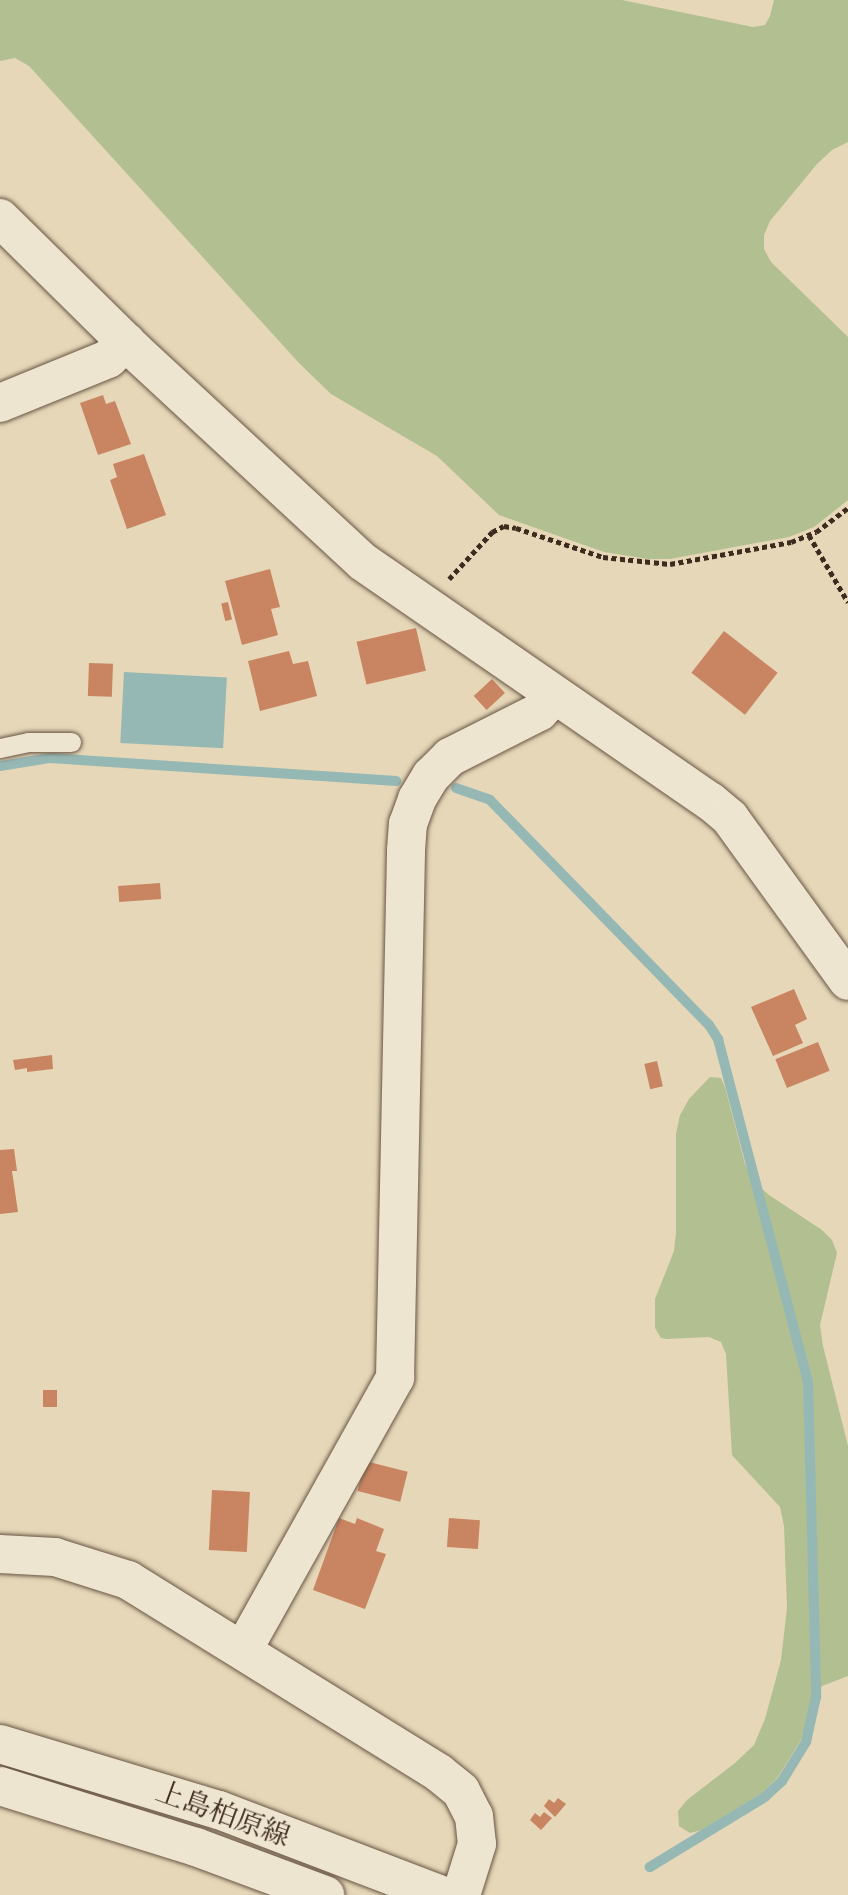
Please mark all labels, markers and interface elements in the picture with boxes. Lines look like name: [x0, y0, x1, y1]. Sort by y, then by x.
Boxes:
street label: 上島柏原線: [151, 1774, 295, 1854]

